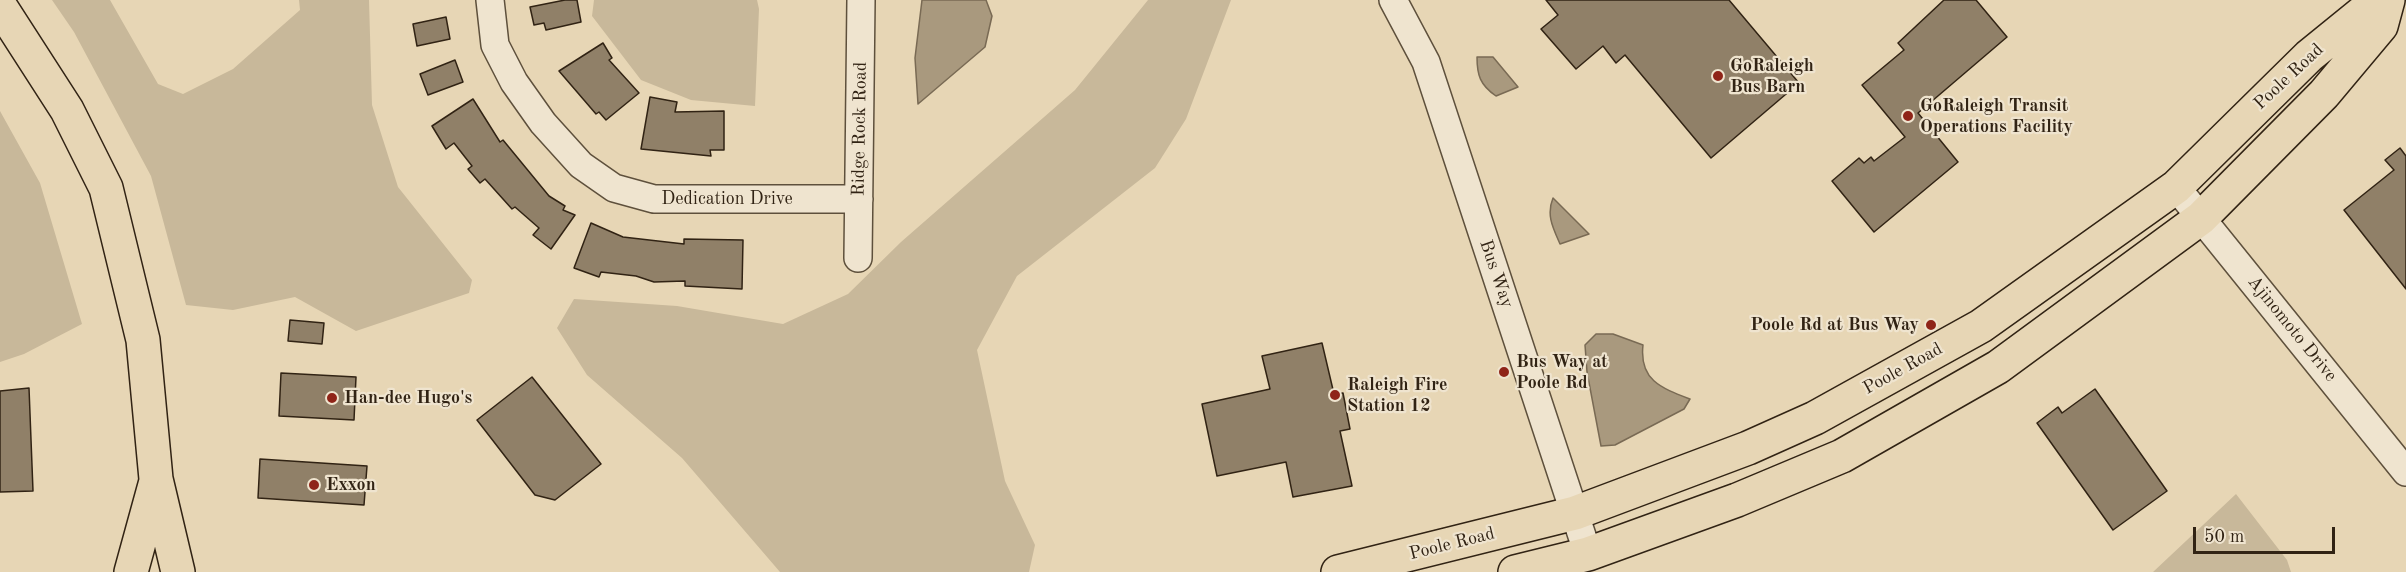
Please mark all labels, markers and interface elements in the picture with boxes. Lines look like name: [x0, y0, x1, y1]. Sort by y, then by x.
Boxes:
street label: Poole Road: [2250, 39, 2328, 115]
place label: GoRaleigh Bus Barn: [1730, 55, 1814, 98]
street label: Ridge Rock Road: [848, 62, 872, 196]
marker: GoRaleigh Bus Barn: [1711, 69, 1725, 83]
place label: GoRaleigh Transit Operations Facility: [1920, 95, 2073, 138]
marker: GoRaleigh Transit Operations Facility: [1901, 109, 1915, 123]
street label: Dedication Drive: [661, 188, 793, 210]
street label: Bus Way: [1474, 237, 1518, 311]
street label: Ajinomoto Drive: [2243, 272, 2341, 386]
place label: Poole Rd at Bus Way: [1750, 314, 1919, 336]
marker: Poole Rd at Bus Way: [1924, 318, 1938, 332]
street label: Poole Road: [1860, 338, 1946, 400]
place label: Bus Way at Poole Rd: [1516, 351, 1608, 394]
marker: Bus Way at Poole Rd: [1497, 365, 1511, 379]
place label: Raleigh Fire Station 12: [1347, 374, 1447, 416]
place label: Han-dee Hugo's: [344, 387, 472, 409]
marker: Raleigh Fire Station 12: [1328, 388, 1342, 402]
marker: Han-dee Hugo's: [325, 391, 339, 405]
place label: Exxon: [326, 474, 376, 496]
marker: Exxon: [307, 478, 321, 492]
scale bar: [2196, 515, 2338, 553]
street label: Poole Road: [1407, 523, 1497, 565]
text: 50 m: [2204, 528, 2244, 546]

